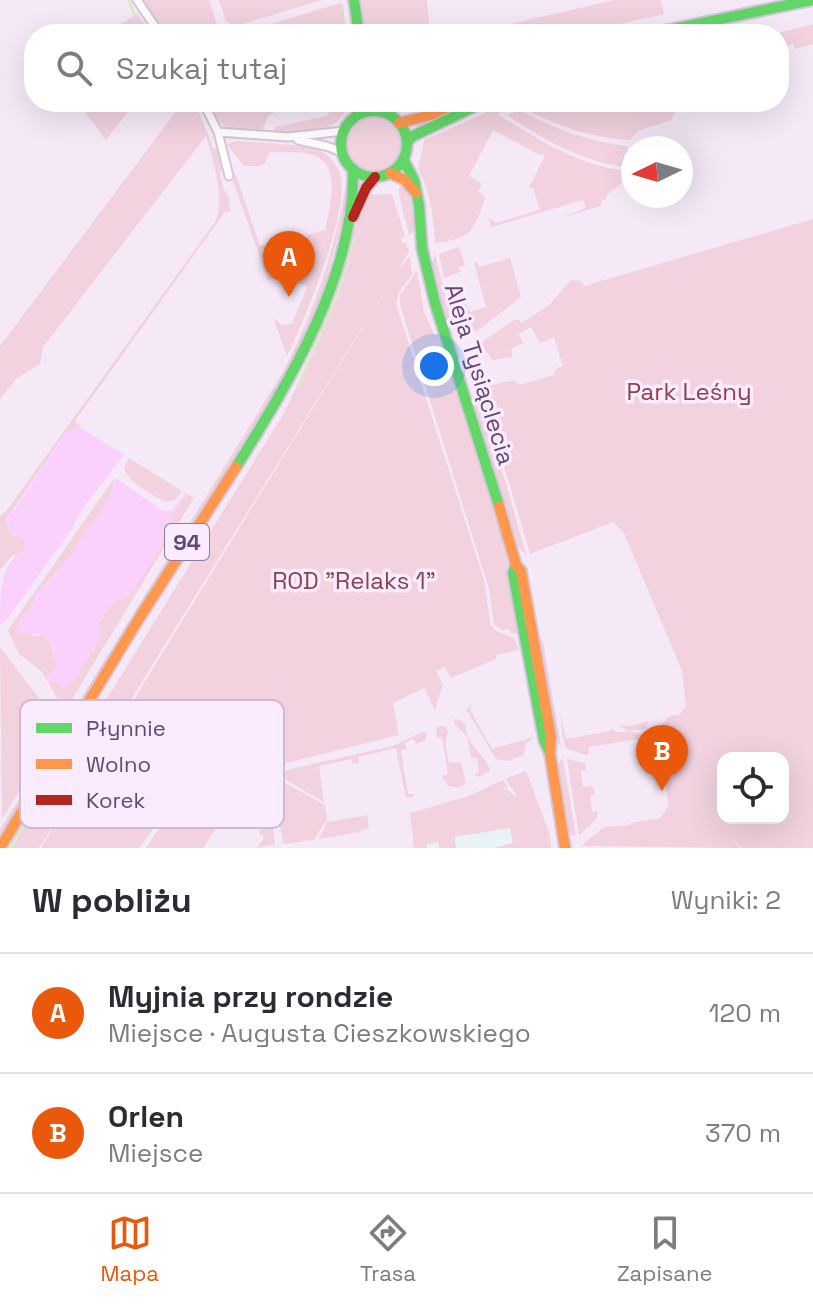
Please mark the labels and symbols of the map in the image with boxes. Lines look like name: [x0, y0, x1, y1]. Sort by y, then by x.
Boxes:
north arrow: [621, 136, 693, 208]
pin: A: [263, 231, 315, 297]
street label: Aleja Tysiąclecia: [438, 280, 522, 469]
your location: [414, 346, 454, 386]
park label: Park Leśny: [626, 376, 752, 407]
road number: 94: [165, 524, 209, 560]
park label: ROD "Relaks 1": [272, 565, 436, 596]
legend: [20, 700, 284, 828]
text: Płynnie: [86, 714, 166, 742]
pin: B: [636, 725, 688, 791]
text: Wolno: [86, 750, 151, 778]
text: Korek: [86, 786, 145, 814]

